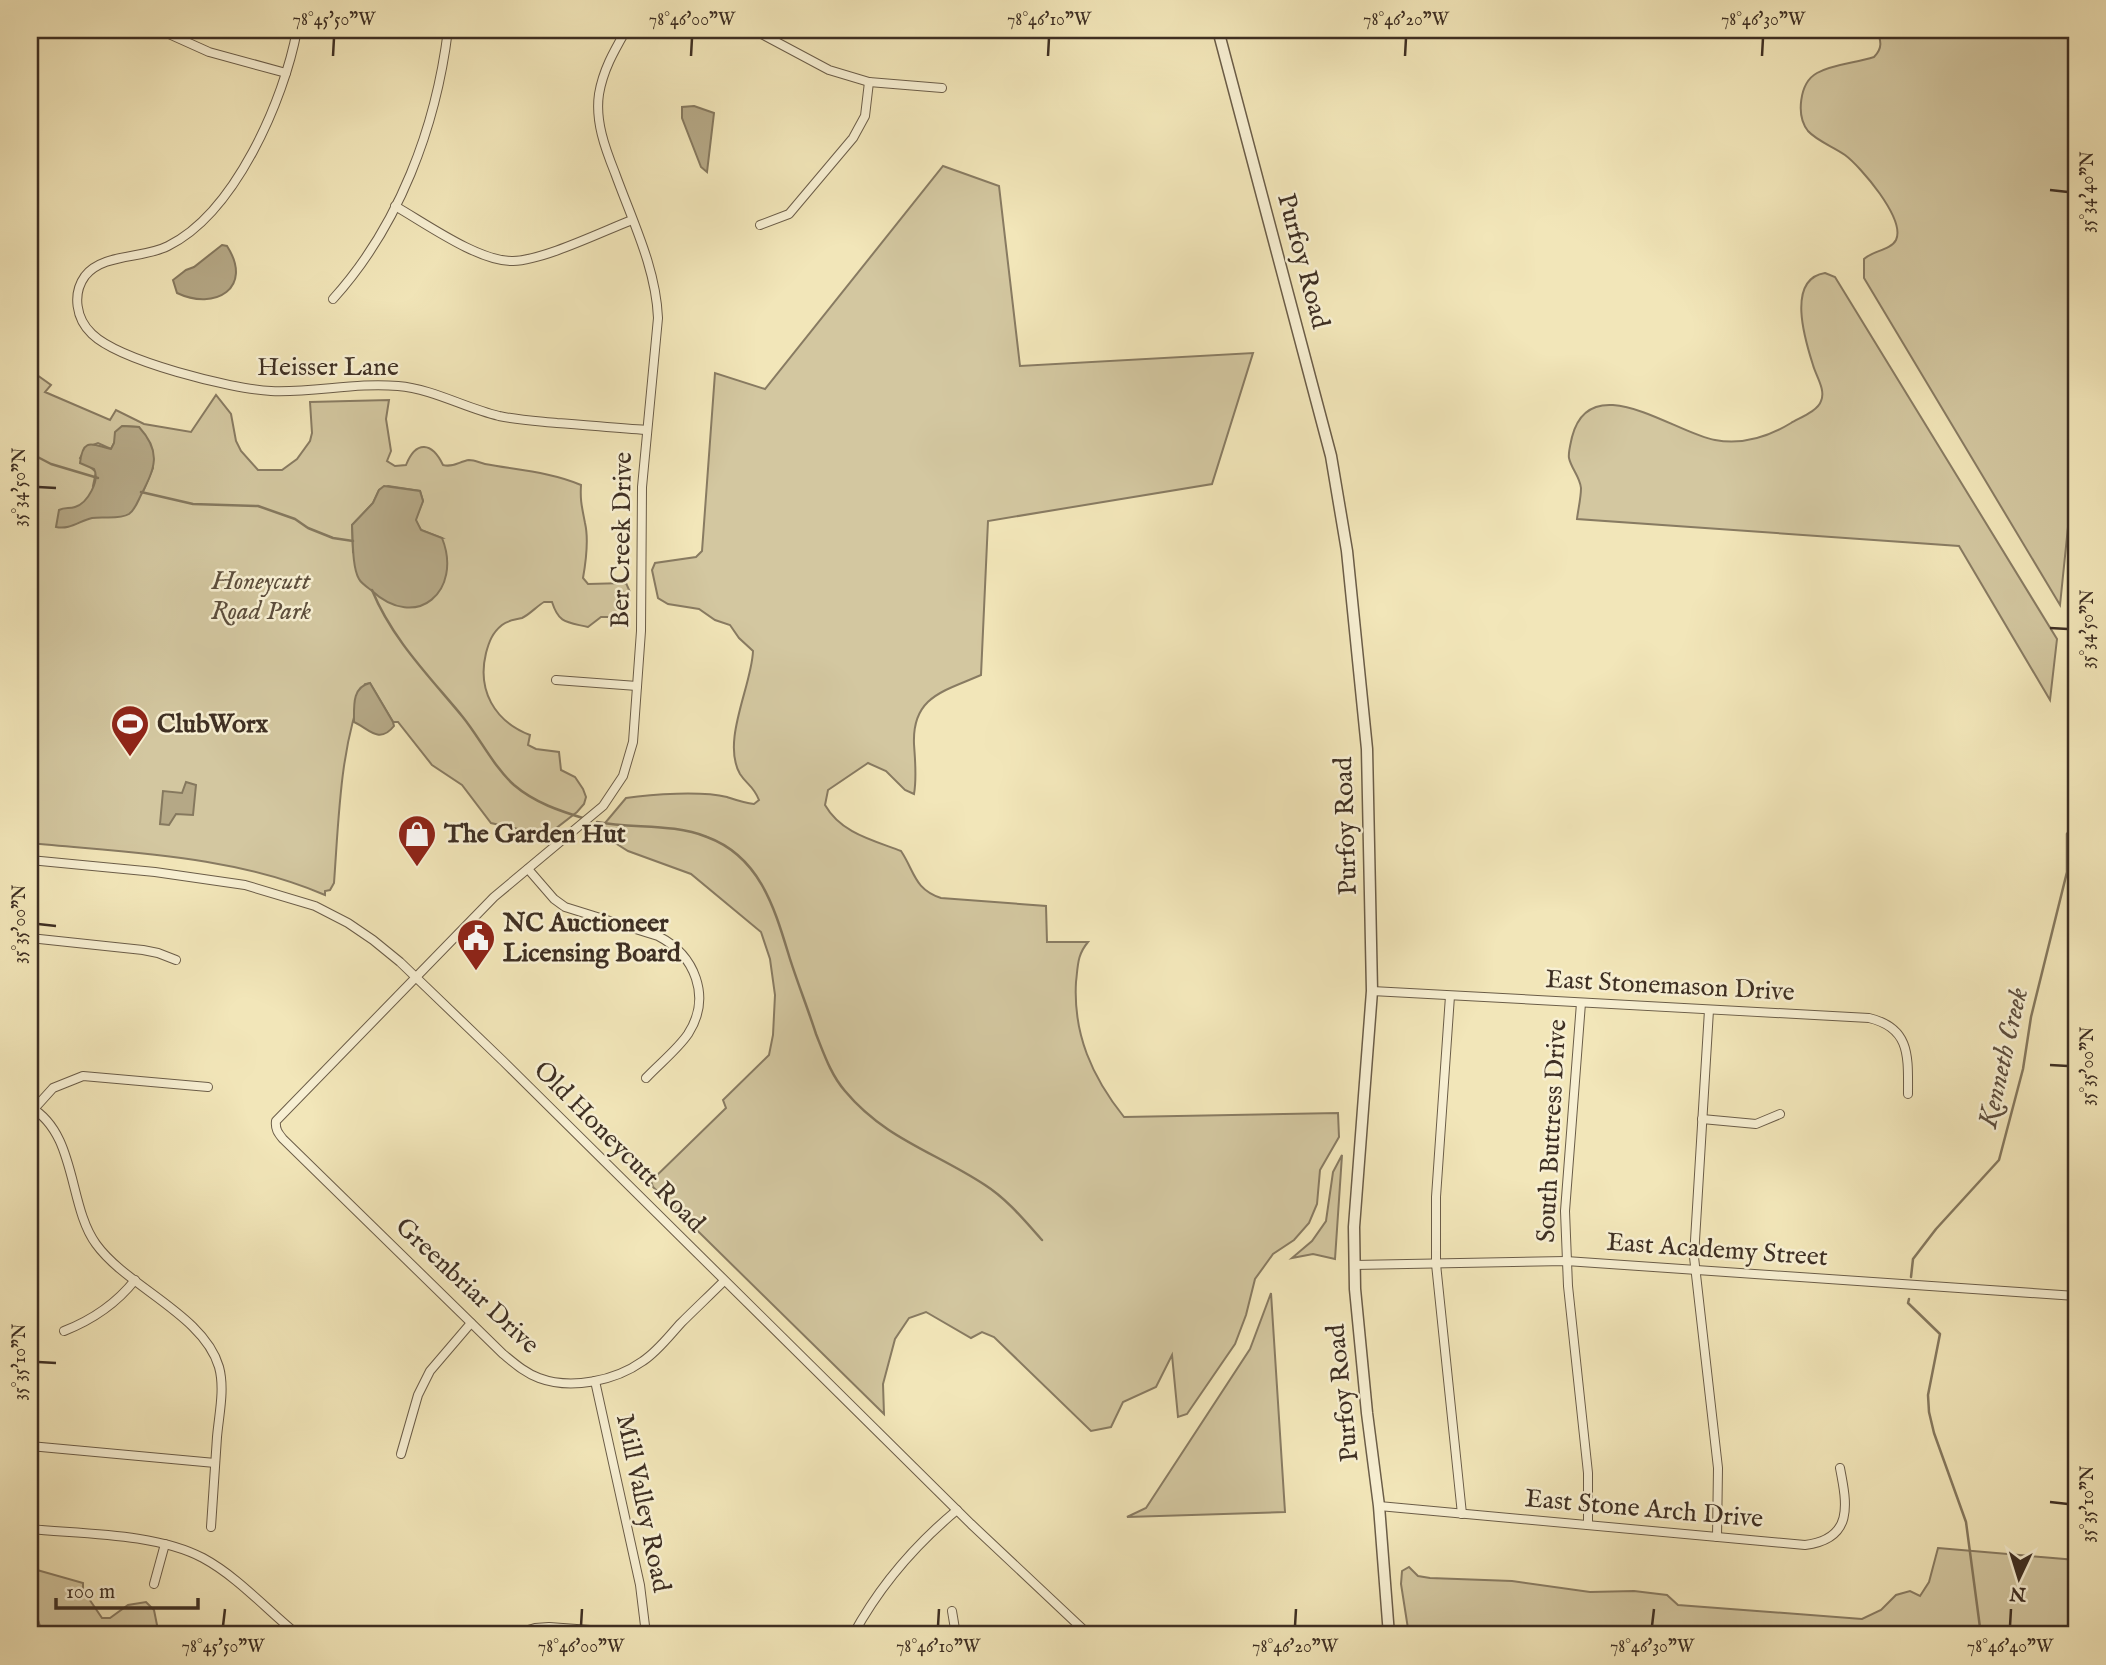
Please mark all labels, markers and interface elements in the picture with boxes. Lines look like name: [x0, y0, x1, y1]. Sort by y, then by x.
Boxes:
text: 78°45'50"W: [293, 9, 376, 32]
text: 78°46'00"W: [649, 9, 736, 32]
text: 78°46'10"W: [1007, 9, 1092, 32]
text: 78°46'20"W: [1363, 9, 1450, 32]
text: 78°46'30"W: [1721, 9, 1806, 32]
text: 35°34'40"N: [2077, 151, 2100, 233]
street label: Purfoy Road: [1269, 190, 1337, 332]
street label: Heisser Lane: [257, 351, 399, 384]
text: 35°34'50"N: [9, 447, 32, 527]
street label: Ber Creek Drive: [604, 451, 640, 628]
park label: Honeycutt Road Park: [211, 565, 312, 628]
text: 35°34'50"N: [2077, 589, 2100, 669]
sports icon: ClubWorx: [109, 703, 151, 758]
place label: ClubWorx: [157, 708, 269, 741]
street label: Purfoy Road: [1327, 756, 1365, 896]
shop icon: The Garden Hut: [396, 813, 438, 868]
place label: The Garden Hut: [443, 818, 626, 851]
text: 35°35'00"N: [9, 884, 32, 964]
place label: NC Auctioneer Licensing Board: [502, 907, 682, 970]
public building icon: NC Auctioneer Licensing Board: [455, 917, 497, 972]
street label: East Stonemason Drive: [1545, 963, 1795, 1009]
water label: Kenneth Creek: [1971, 985, 2037, 1132]
street label: South Buttress Drive: [1530, 1018, 1574, 1244]
text: 35°35'00"N: [2077, 1026, 2100, 1106]
street label: Old Honeycutt Road: [526, 1054, 712, 1240]
street label: Greenbriar Drive: [388, 1211, 546, 1361]
street label: East Academy Street: [1605, 1226, 1829, 1274]
street label: Purfoy Road: [1319, 1322, 1367, 1464]
text: 35°35'10"N: [9, 1323, 32, 1401]
street label: Mill Valley Road: [608, 1411, 678, 1595]
text: 35°35'10"N: [2077, 1465, 2100, 1543]
street label: East Stone Arch Drive: [1524, 1482, 1764, 1536]
north arrow: [1983, 1542, 2054, 1612]
scale bar: [56, 1567, 198, 1611]
text: 100 m: [66, 1579, 115, 1606]
text: N: [2008, 1580, 2028, 1606]
text: 78°45'50"W: [182, 1636, 265, 1659]
text: 78°46'00"W: [538, 1636, 625, 1659]
text: 78°46'10"W: [896, 1636, 981, 1659]
text: 78°46'20"W: [1252, 1636, 1339, 1659]
text: 78°46'30"W: [1610, 1636, 1695, 1659]
text: 78°46'40"W: [1967, 1636, 2054, 1659]

